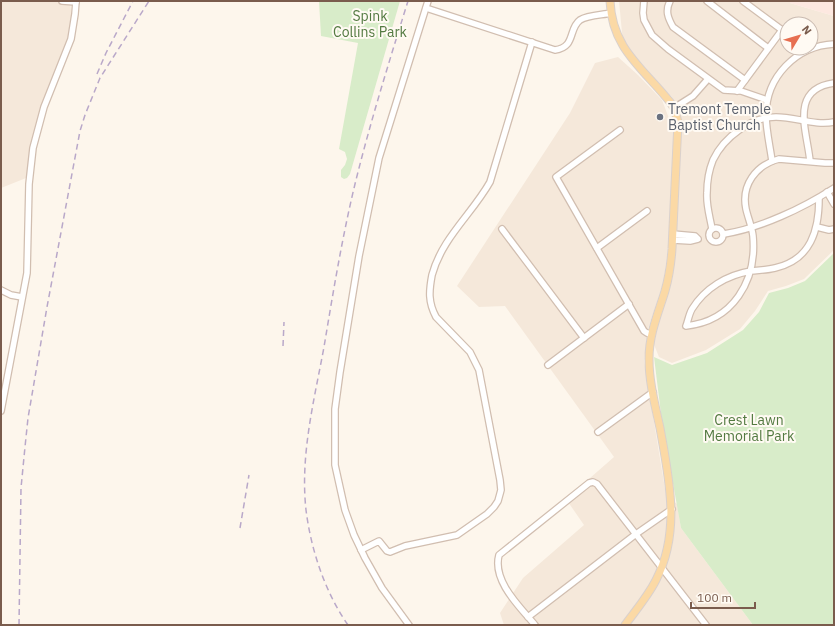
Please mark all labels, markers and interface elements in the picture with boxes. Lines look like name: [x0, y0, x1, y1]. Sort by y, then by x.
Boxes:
park label: Spink Collins Park: [333, 7, 408, 41]
north arrow: [779, 16, 819, 56]
text: N: [799, 22, 815, 37]
place label: Tremont Temple Baptist Church: [668, 100, 771, 134]
marker: Tremont Temple Baptist Church: [655, 112, 665, 122]
park label: Crest Lawn Memorial Park: [704, 411, 795, 445]
scale bar: [691, 584, 755, 610]
text: 100 m: [697, 590, 732, 605]

